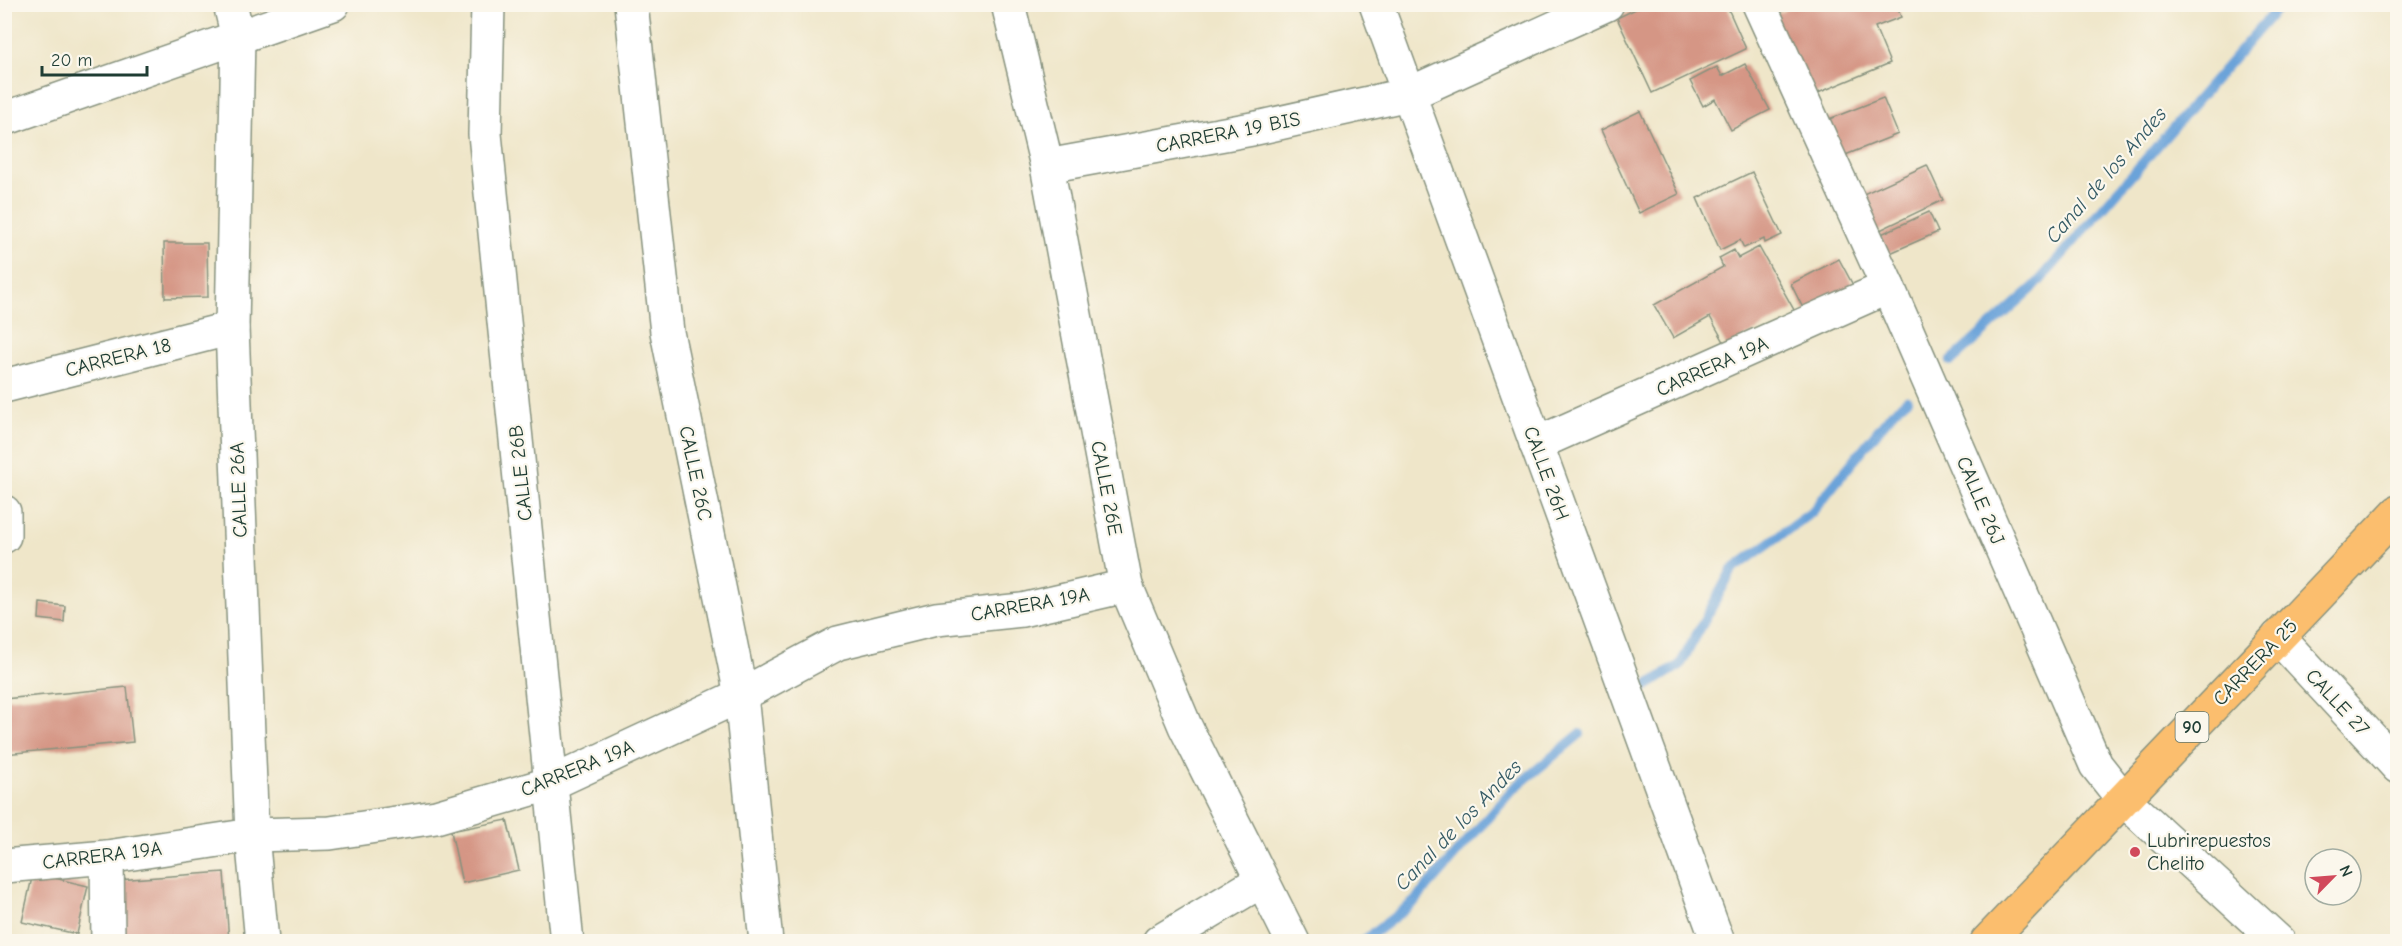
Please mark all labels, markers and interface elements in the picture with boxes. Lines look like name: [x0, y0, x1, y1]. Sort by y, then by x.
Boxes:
scale bar: [42, 39, 147, 77]
text: 20 m: [51, 50, 92, 71]
water label: Canal de los Andes: [2040, 102, 2172, 248]
street label: CARRERA 19 BIS: [1154, 107, 1302, 158]
street label: CARRERA 19A: [1653, 331, 1772, 401]
street label: CARRERA 18: [63, 333, 173, 382]
street label: CALLE 26H: [1519, 423, 1574, 523]
street label: CALLE 26B: [504, 424, 537, 522]
street label: CALLE 26C: [674, 424, 717, 523]
street label: CALLE 26E: [1086, 439, 1127, 537]
street label: CALLE 26A: [225, 441, 252, 538]
street label: CALLE 26J: [1952, 453, 2009, 548]
street label: CARRERA 19A: [969, 583, 1092, 626]
street label: CARRERA 25: [2208, 614, 2302, 710]
street label: CALLE 27: [2301, 664, 2375, 741]
road number: 90: [2176, 712, 2208, 742]
street label: CARRERA 19A: [517, 735, 638, 802]
water label: Canal de los Andes: [1390, 755, 1527, 895]
place label: Lubrirepuestos Chelito: [2147, 829, 2271, 875]
street label: CARRERA 19A: [41, 837, 163, 874]
marker: Lubrirepuestos Chelito: [2128, 845, 2142, 859]
north arrow: [2303, 847, 2363, 907]
text: N: [2335, 863, 2356, 880]

